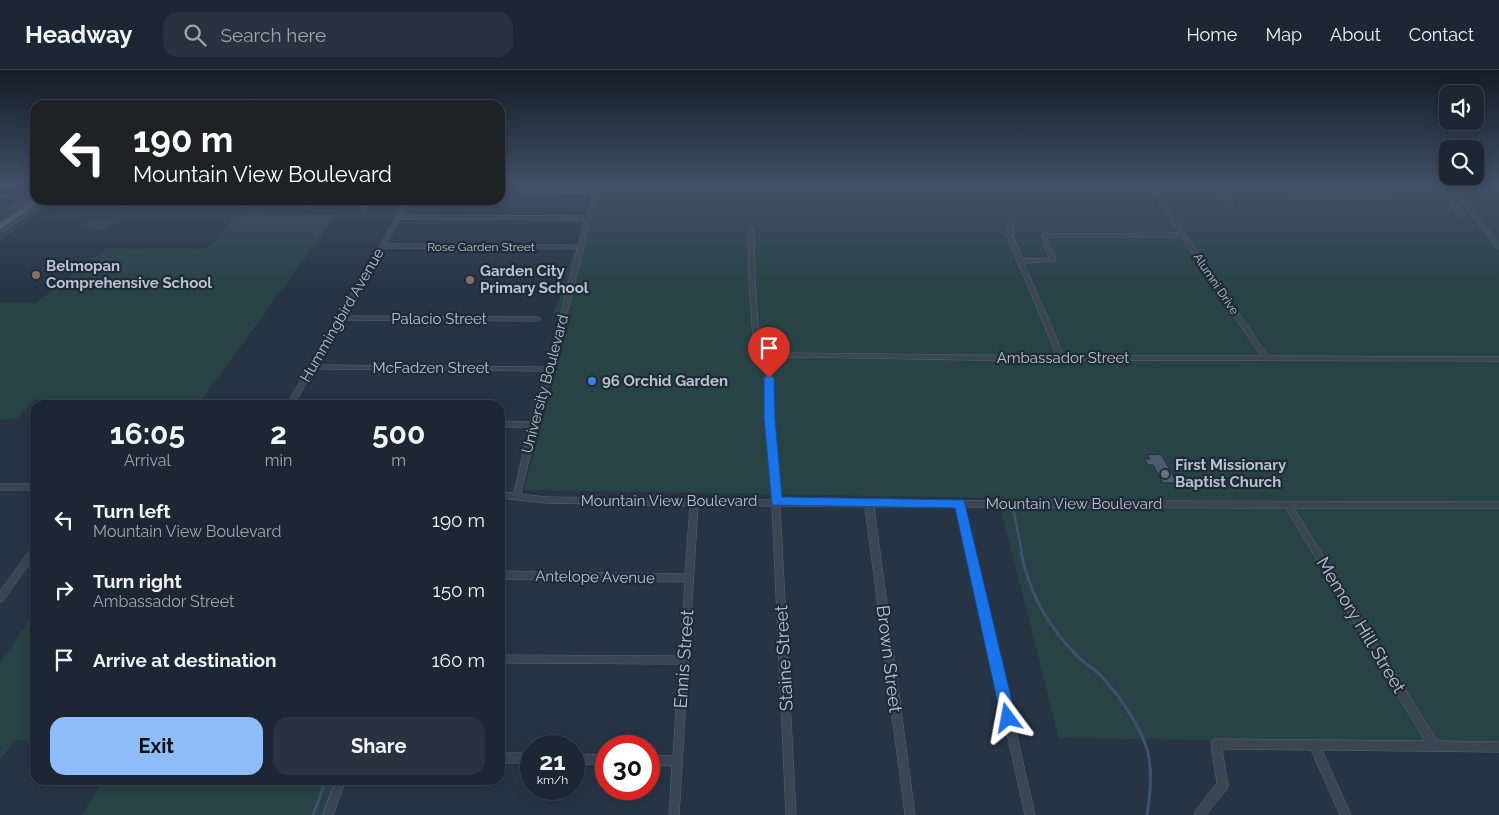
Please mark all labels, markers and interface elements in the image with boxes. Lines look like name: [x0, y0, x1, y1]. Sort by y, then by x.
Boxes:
search box: [163, 12, 513, 57]
text: Headway: [25, 20, 133, 49]
icon: search: [181, 21, 209, 49]
text: Search here: [221, 24, 326, 46]
text: Home: [1186, 24, 1237, 45]
text: Map: [1265, 24, 1302, 45]
text: About: [1330, 24, 1381, 45]
text: Contact: [1409, 24, 1474, 45]
map controls: [1439, 85, 1484, 185]
button: sound: [1439, 85, 1484, 130]
text: 190 m: [133, 119, 233, 160]
icon: left: [50, 120, 115, 185]
button: search: [1439, 140, 1484, 185]
text: Mountain View Boulevard: [133, 161, 392, 187]
street label: Rose Garden Street: [427, 240, 535, 254]
street label: Hummingbird Avenue: [296, 245, 388, 385]
street label: Alumni Drive: [1190, 251, 1242, 317]
place label: Belmopan Comprehensive School: [46, 257, 212, 292]
place label: Garden City Primary School: [480, 262, 589, 297]
marker: Belmopan Comprehensive School: [30, 269, 42, 281]
marker: Garden City Primary School: [464, 274, 476, 286]
street label: Palacio Street: [391, 310, 487, 328]
street label: University Boulevard: [518, 313, 572, 455]
pin: [748, 327, 790, 378]
icon: arrive: [755, 334, 783, 362]
street label: Ambassador Street: [997, 349, 1129, 367]
street label: McFadzen Street: [373, 359, 489, 377]
place label: 96 Orchid Garden: [602, 372, 728, 390]
marker: 96 Orchid Garden: [586, 375, 598, 387]
text: 16:05: [110, 416, 185, 451]
text: 2: [270, 416, 287, 451]
text: 500: [372, 416, 425, 451]
text: Arrival: [124, 451, 171, 470]
text: min: [265, 451, 292, 470]
text: m: [391, 451, 406, 470]
place label: First Missionary Baptist Church: [1175, 456, 1287, 491]
marker: First Missionary Baptist Church: [1159, 468, 1171, 480]
street label: Mountain View Boulevard: [581, 492, 757, 510]
street label: Mountain View Boulevard: [986, 495, 1162, 513]
text: Turn left: [93, 500, 170, 522]
icon: left: [50, 506, 78, 534]
text: 190 m: [432, 509, 485, 531]
text: Mountain View Boulevard: [93, 522, 281, 541]
street label: Memory Hill Street: [1313, 553, 1410, 696]
street label: Antelope Avenue: [535, 567, 655, 587]
text: Turn right: [93, 570, 182, 592]
icon: right: [50, 576, 78, 604]
text: 150 m: [433, 579, 485, 601]
text: Ambassador Street: [93, 592, 234, 611]
street label: Brown Street: [872, 604, 907, 714]
street label: Staine Street: [770, 605, 797, 712]
street label: Ennis Street: [670, 609, 697, 709]
icon: arrive: [50, 646, 78, 674]
text: Arrive at destination: [93, 649, 277, 671]
text: 160 m: [431, 649, 485, 671]
position arrow: [981, 691, 1033, 743]
button: Exit: [50, 717, 263, 775]
button: Share: [273, 717, 485, 775]
speed limit sign: 30: [595, 735, 660, 800]
text: 21: [539, 746, 566, 776]
text: km/h: [537, 773, 568, 787]

